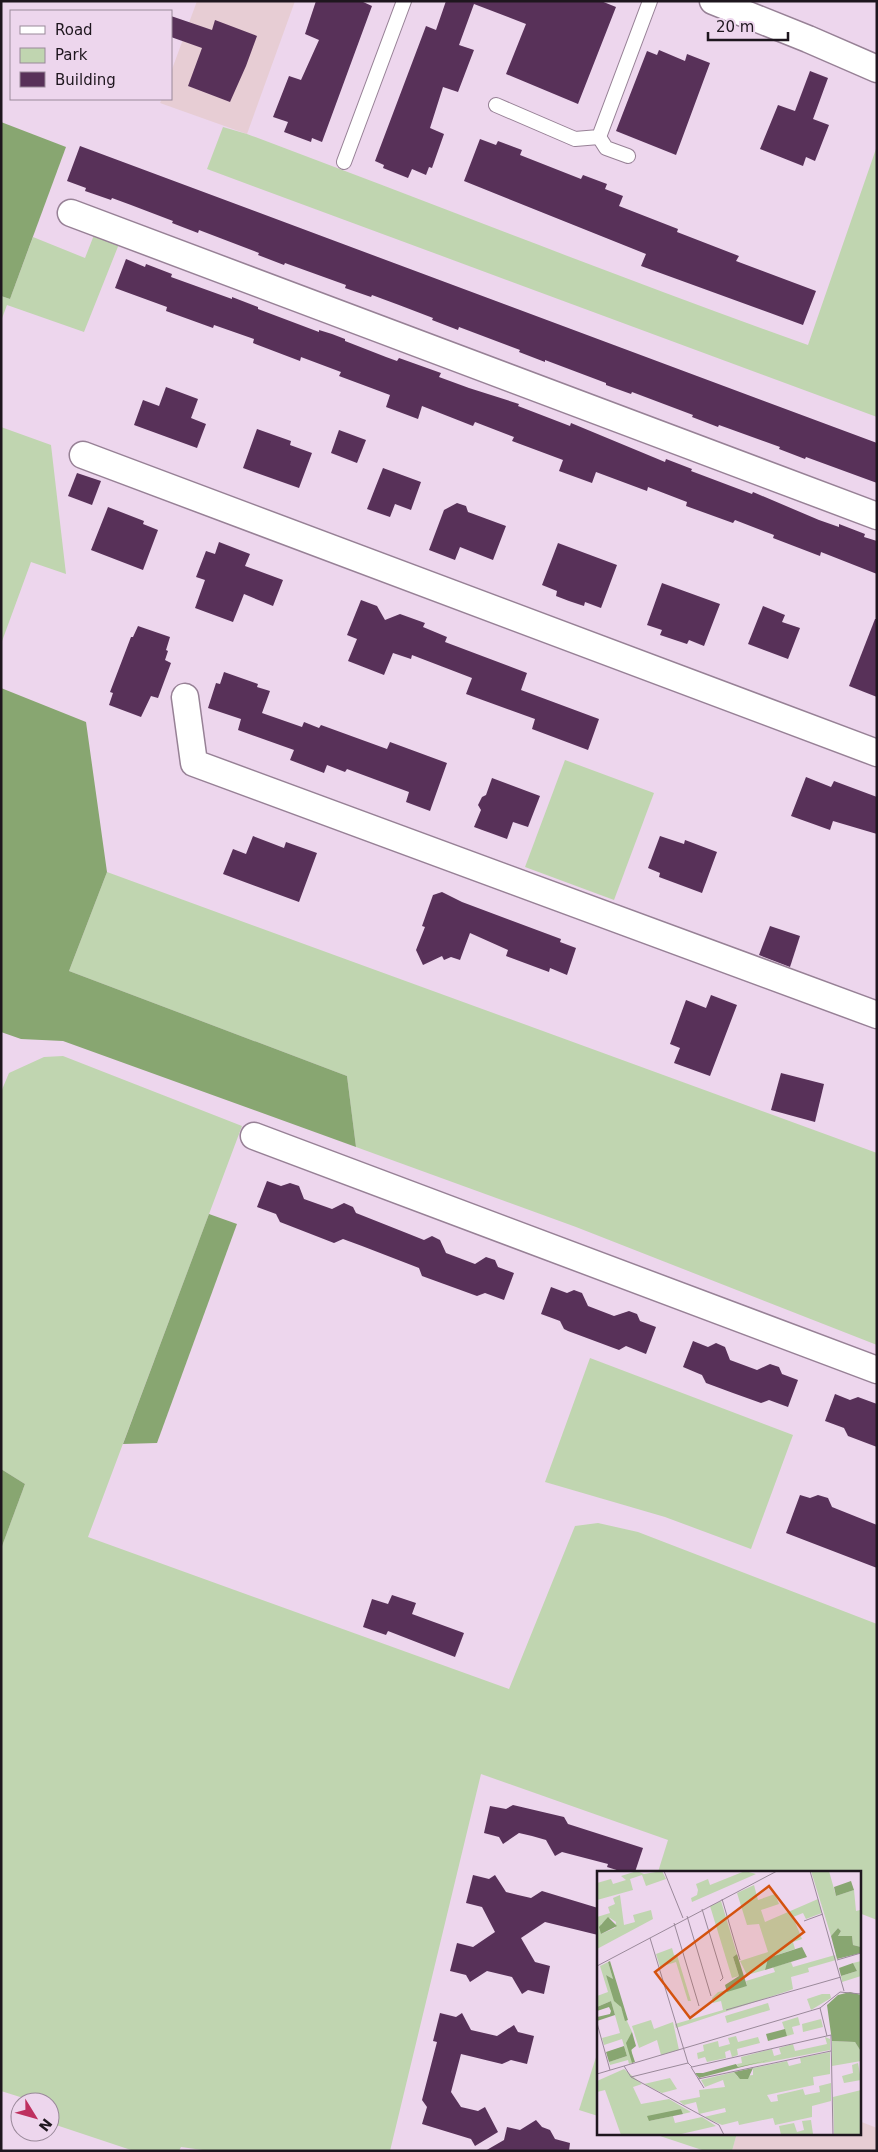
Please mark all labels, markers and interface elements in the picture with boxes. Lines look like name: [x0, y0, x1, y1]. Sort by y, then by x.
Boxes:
legend: [10, 10, 172, 100]
scale bar: [708, 10, 788, 42]
text: 20 m: [716, 18, 754, 36]
text: Road: [55, 21, 93, 39]
text: Park: [55, 46, 88, 64]
text: Building: [55, 71, 116, 89]
inset map: [597, 1871, 860, 2134]
north arrow: [10, 2092, 60, 2142]
text: N: [35, 2115, 55, 2134]

